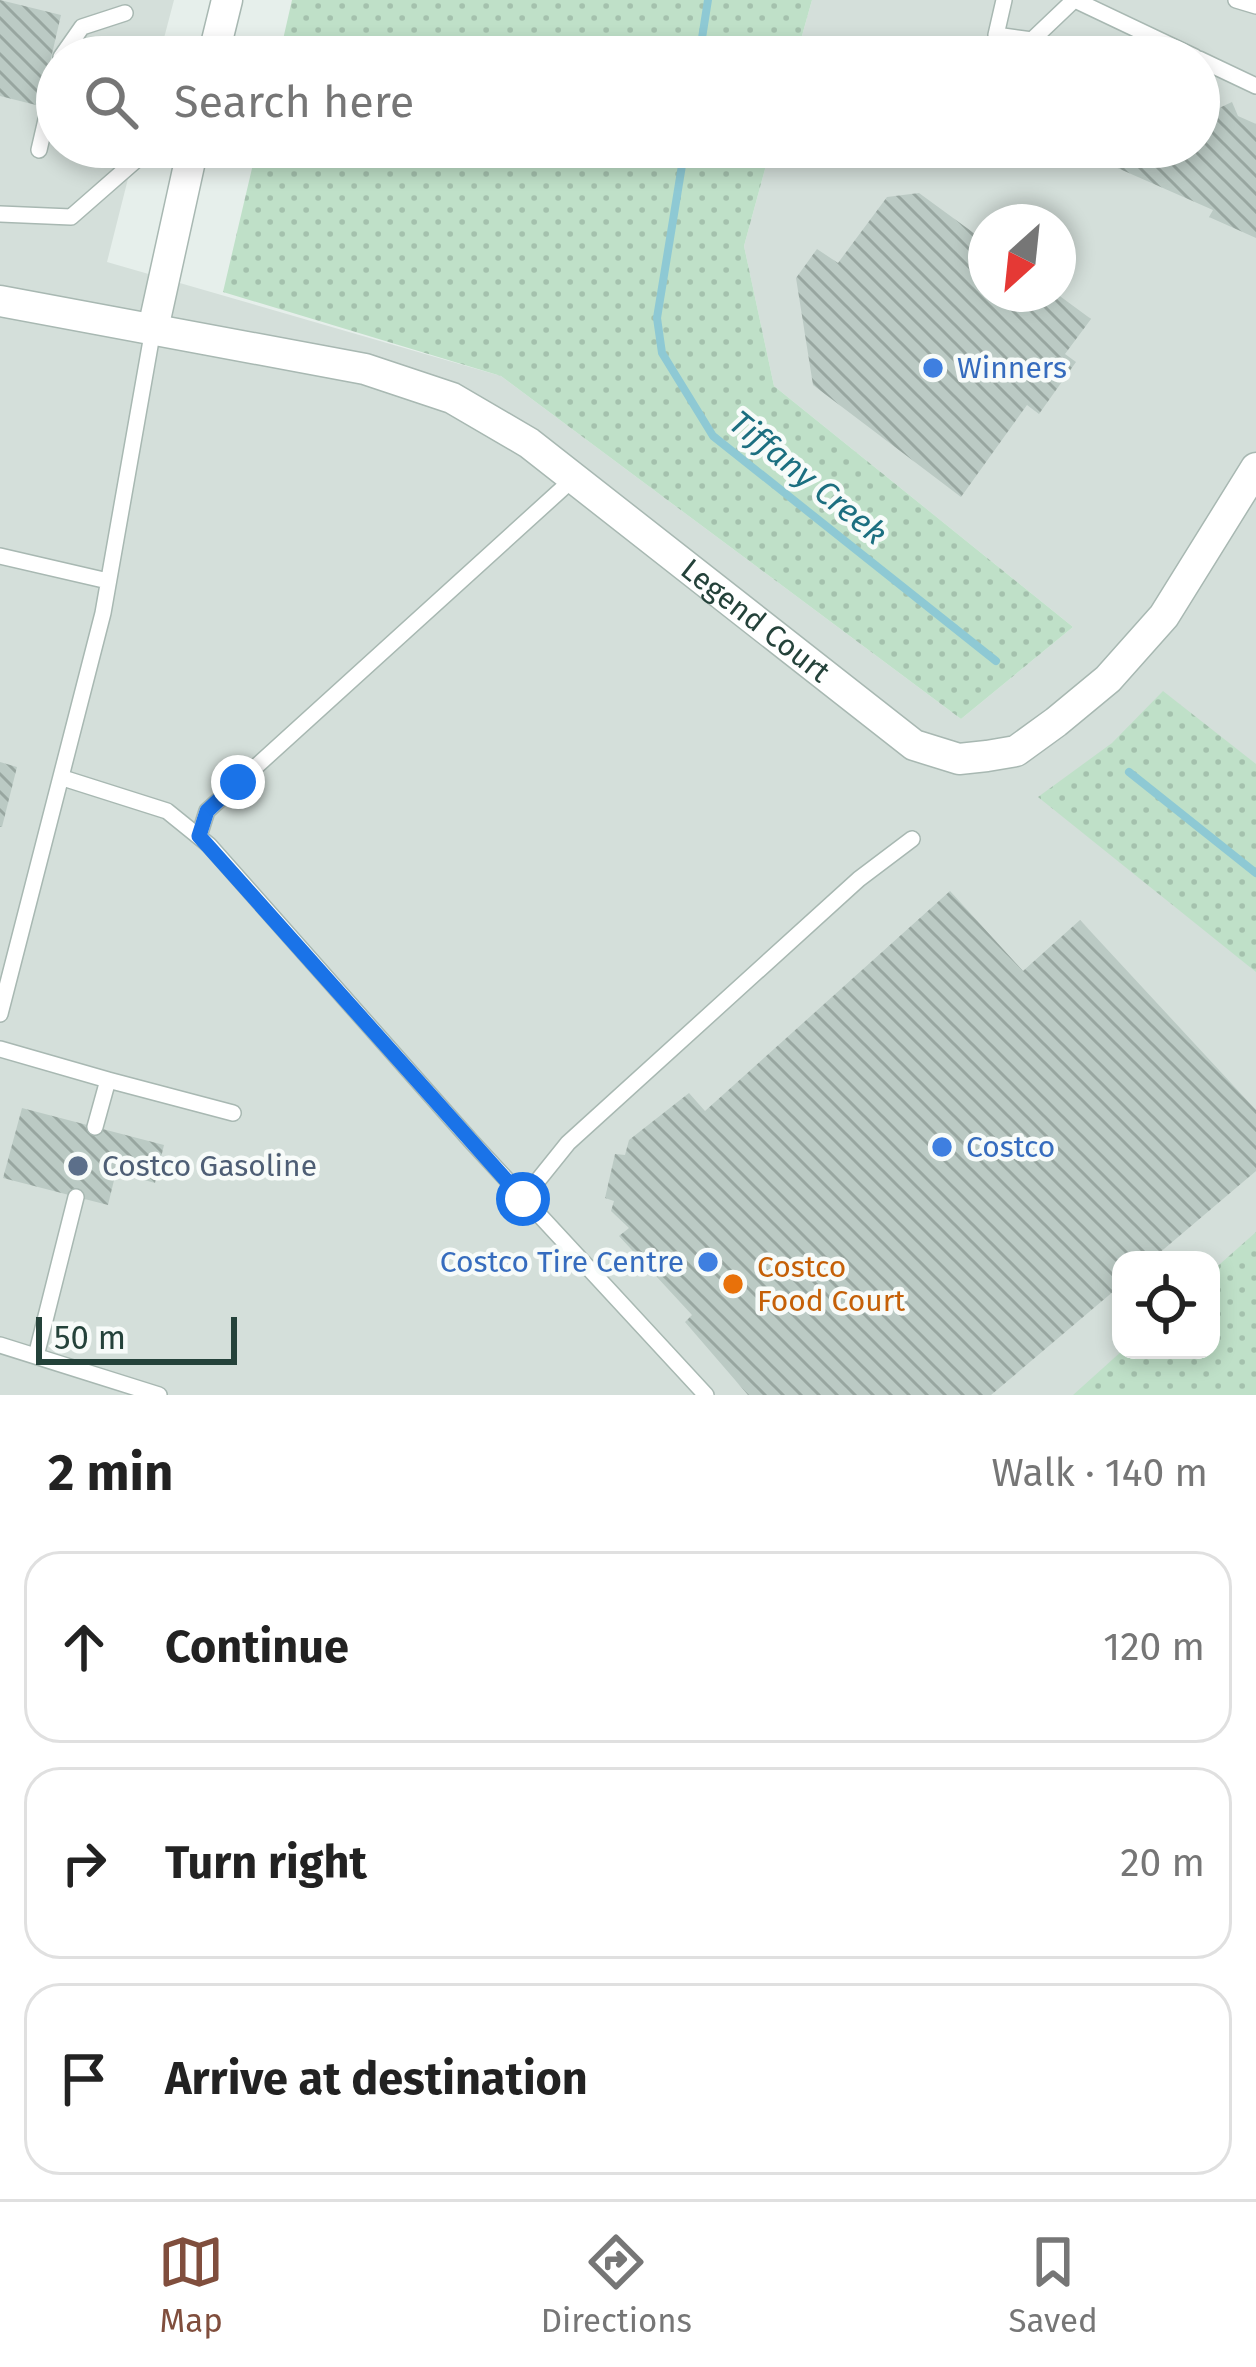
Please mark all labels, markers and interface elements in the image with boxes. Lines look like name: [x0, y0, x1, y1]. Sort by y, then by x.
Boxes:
search box: [36, 36, 1220, 168]
icon: search: [78, 69, 144, 135]
text: Search here: [174, 75, 414, 129]
north arrow: [968, 204, 1076, 312]
place label: Winners: [957, 350, 1067, 386]
marker: Winners: [920, 355, 946, 381]
water label: Tiffany Creek: [721, 402, 895, 554]
street label: Legend Court: [674, 551, 837, 690]
route end: [211, 755, 265, 809]
place label: Costco: [966, 1129, 1055, 1165]
marker: Costco: [929, 1134, 955, 1160]
place label: Costco Gasoline: [102, 1148, 317, 1184]
marker: Costco Gasoline: [65, 1153, 91, 1179]
route start: [496, 1172, 550, 1226]
place label: Costco Tire Centre: [440, 1244, 684, 1280]
marker: Costco Tire Centre: [695, 1249, 721, 1275]
place label: Costco Food Court: [757, 1249, 905, 1319]
map controls: [1112, 1251, 1220, 1359]
button: locate: [1112, 1251, 1220, 1359]
marker: Costco Food Court: [720, 1271, 746, 1297]
scale bar: [36, 1311, 237, 1364]
text: 50 m: [54, 1318, 126, 1358]
text: 2 min: [48, 1442, 173, 1504]
text: Walk · 140 m: [992, 1450, 1208, 1496]
icon: ahead: [51, 1614, 117, 1680]
text: Continue: [165, 1620, 349, 1674]
text: 120 m: [1103, 1624, 1205, 1670]
icon: right: [51, 1830, 117, 1896]
text: Turn right: [165, 1836, 367, 1890]
text: 20 m: [1120, 1840, 1205, 1886]
icon: arrive: [51, 2046, 117, 2112]
text: Arrive at destination: [165, 2052, 588, 2106]
tab: Map: [158, 2229, 224, 2341]
tab: Directions: [541, 2229, 692, 2341]
tab: Saved: [1008, 2229, 1098, 2341]

